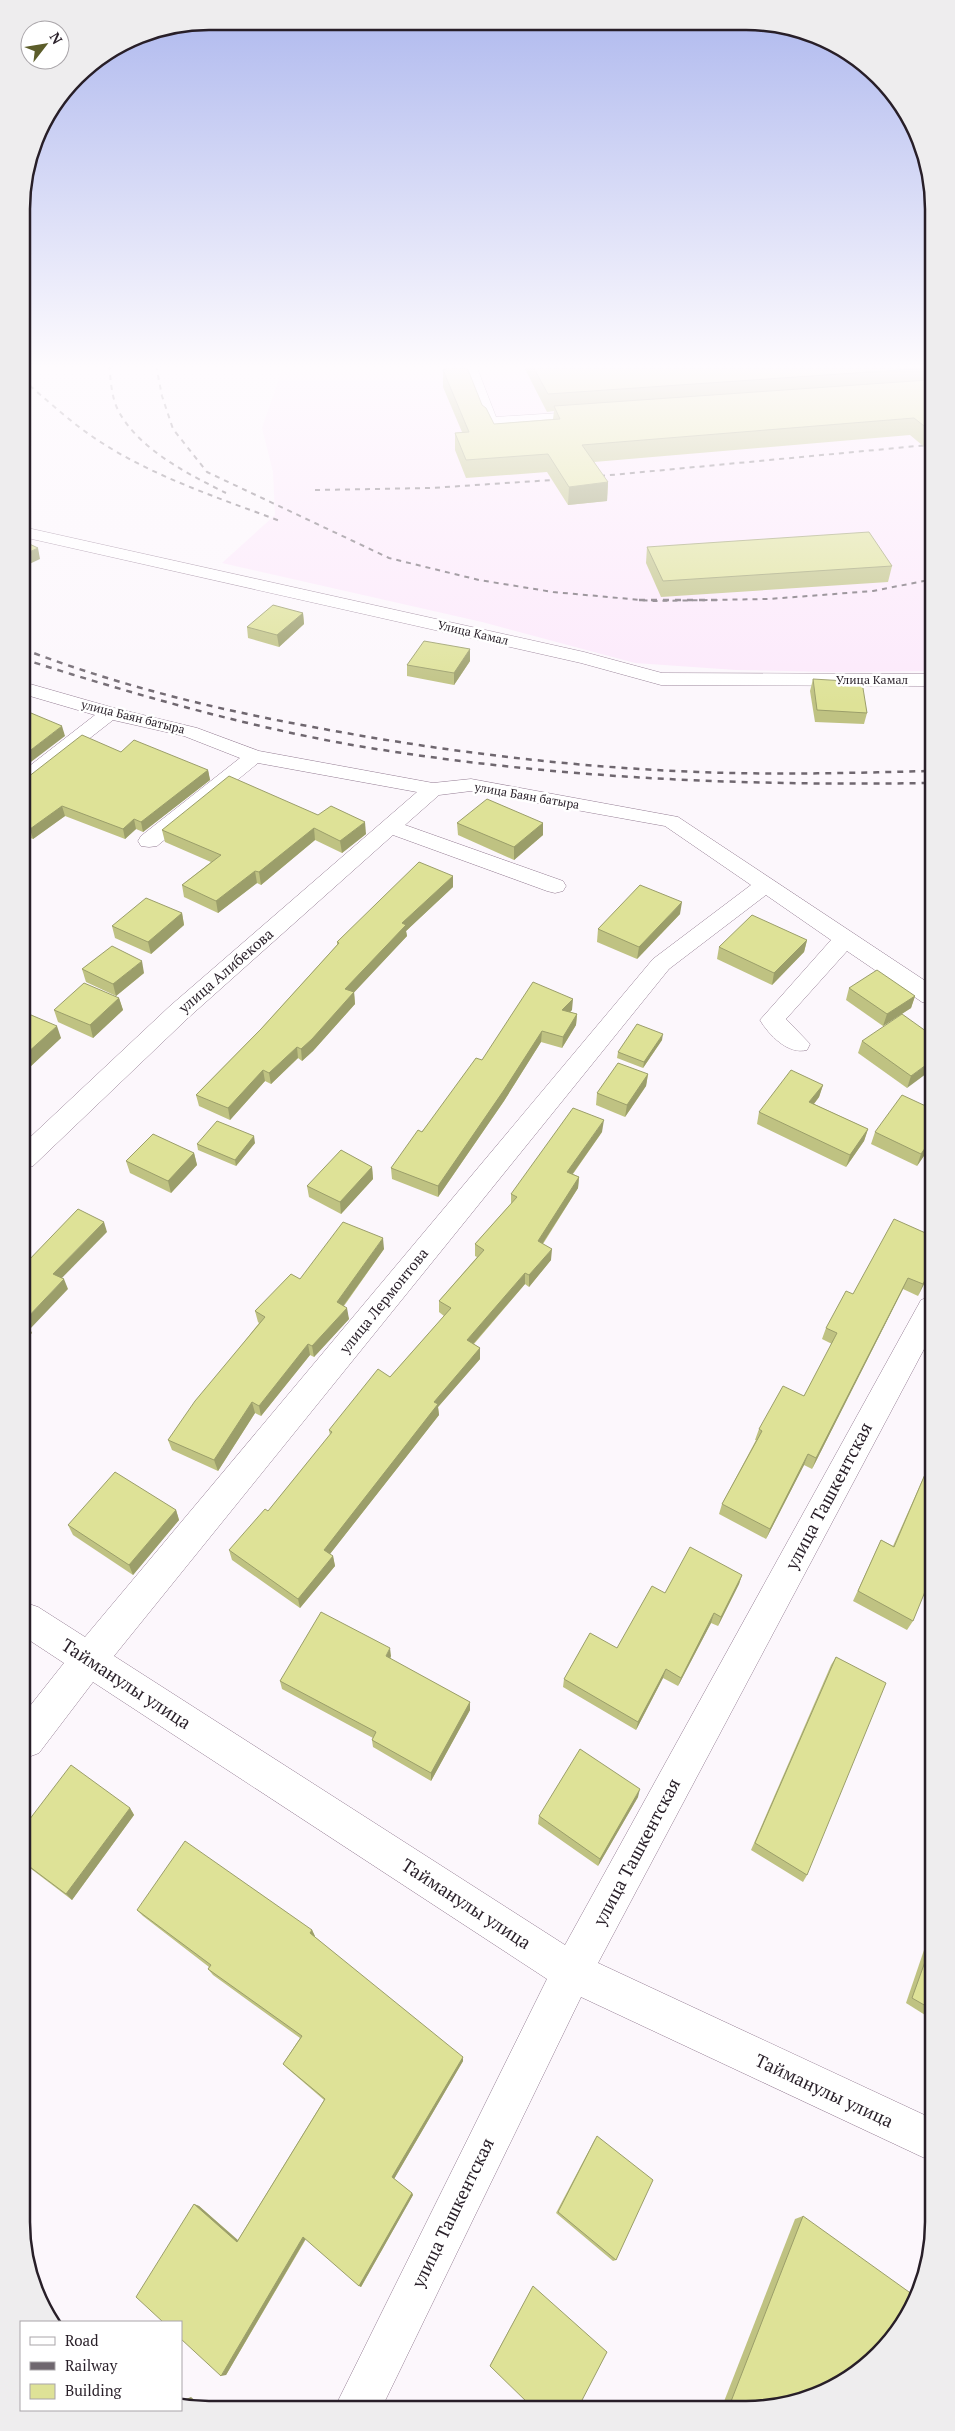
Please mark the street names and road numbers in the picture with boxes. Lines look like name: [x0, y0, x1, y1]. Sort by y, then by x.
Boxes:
street label: Улица Камал: [436, 617, 510, 648]
street label: Улица Камал: [836, 672, 909, 687]
street label: улица Баян батыра: [79, 696, 186, 737]
street label: улица Баян батыра: [473, 779, 581, 812]
street label: улица Алибекова: [173, 923, 277, 1018]
street label: улица Лермонтова: [334, 1243, 432, 1358]
street label: улица Ташкентская: [779, 1418, 877, 1574]
street label: Тайманулы улица: [57, 1632, 196, 1734]
street label: улица Ташкентская: [587, 1774, 685, 1930]
street label: Тайманулы улица: [397, 1852, 536, 1954]
street label: Тайманулы улица: [751, 2048, 897, 2133]
street label: улица Ташкентская: [405, 2134, 499, 2292]

